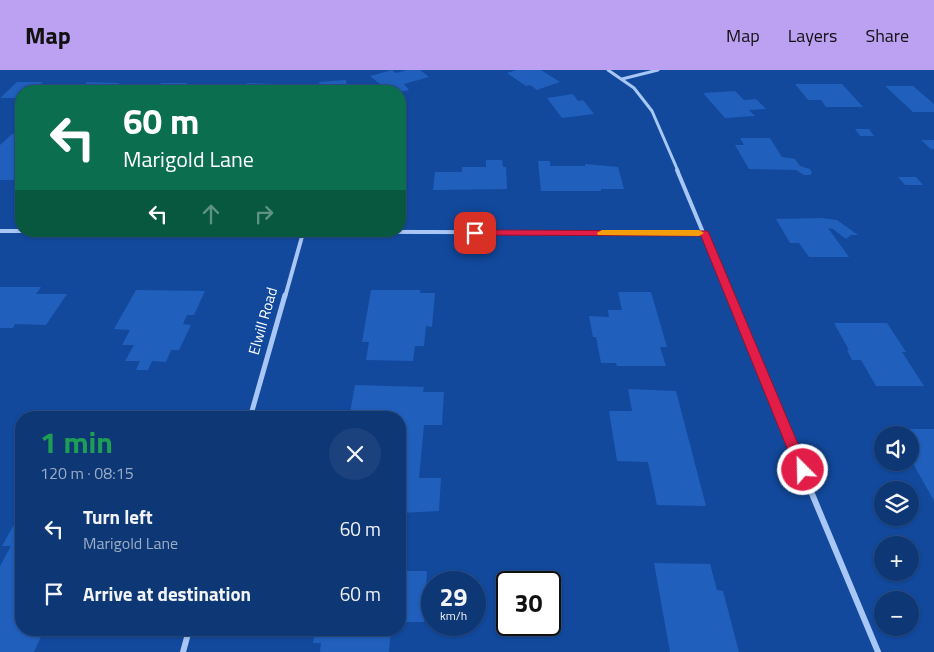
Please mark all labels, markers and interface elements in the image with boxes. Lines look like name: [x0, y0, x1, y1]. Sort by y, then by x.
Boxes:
text: Map: [25, 17, 71, 53]
text: Map: [726, 22, 760, 49]
text: Layers: [788, 22, 837, 49]
text: Share: [865, 22, 909, 49]
text: 60 m: [123, 94, 199, 148]
icon: left: [40, 105, 105, 170]
text: Marigold Lane: [123, 142, 254, 176]
icon: left: [144, 200, 172, 228]
icon: ahead: [197, 200, 225, 228]
icon: right: [250, 200, 278, 228]
pin: [454, 212, 496, 254]
icon: arrive: [461, 219, 489, 247]
street label: Elwill Road: [242, 284, 283, 357]
text: 1 min: [40, 419, 113, 465]
map controls: [874, 426, 919, 636]
button: sound: [874, 426, 919, 471]
button: close: [329, 428, 381, 480]
position arrow: [776, 443, 828, 495]
text: 120 m · 08:15: [40, 461, 134, 485]
button: layers: [874, 481, 919, 526]
text: Turn left: [83, 502, 153, 531]
text: 60 m: [340, 514, 381, 543]
icon: left: [40, 515, 68, 543]
text: Marigold Lane: [83, 531, 178, 555]
button: +: [874, 536, 919, 581]
speed limit sign: 30: [496, 571, 561, 636]
text: 29: [439, 578, 468, 616]
text: Arrive at destination: [83, 579, 251, 608]
text: 60 m: [340, 579, 381, 608]
icon: arrive: [40, 580, 68, 608]
button: −: [874, 591, 919, 636]
text: km/h: [440, 606, 467, 625]

